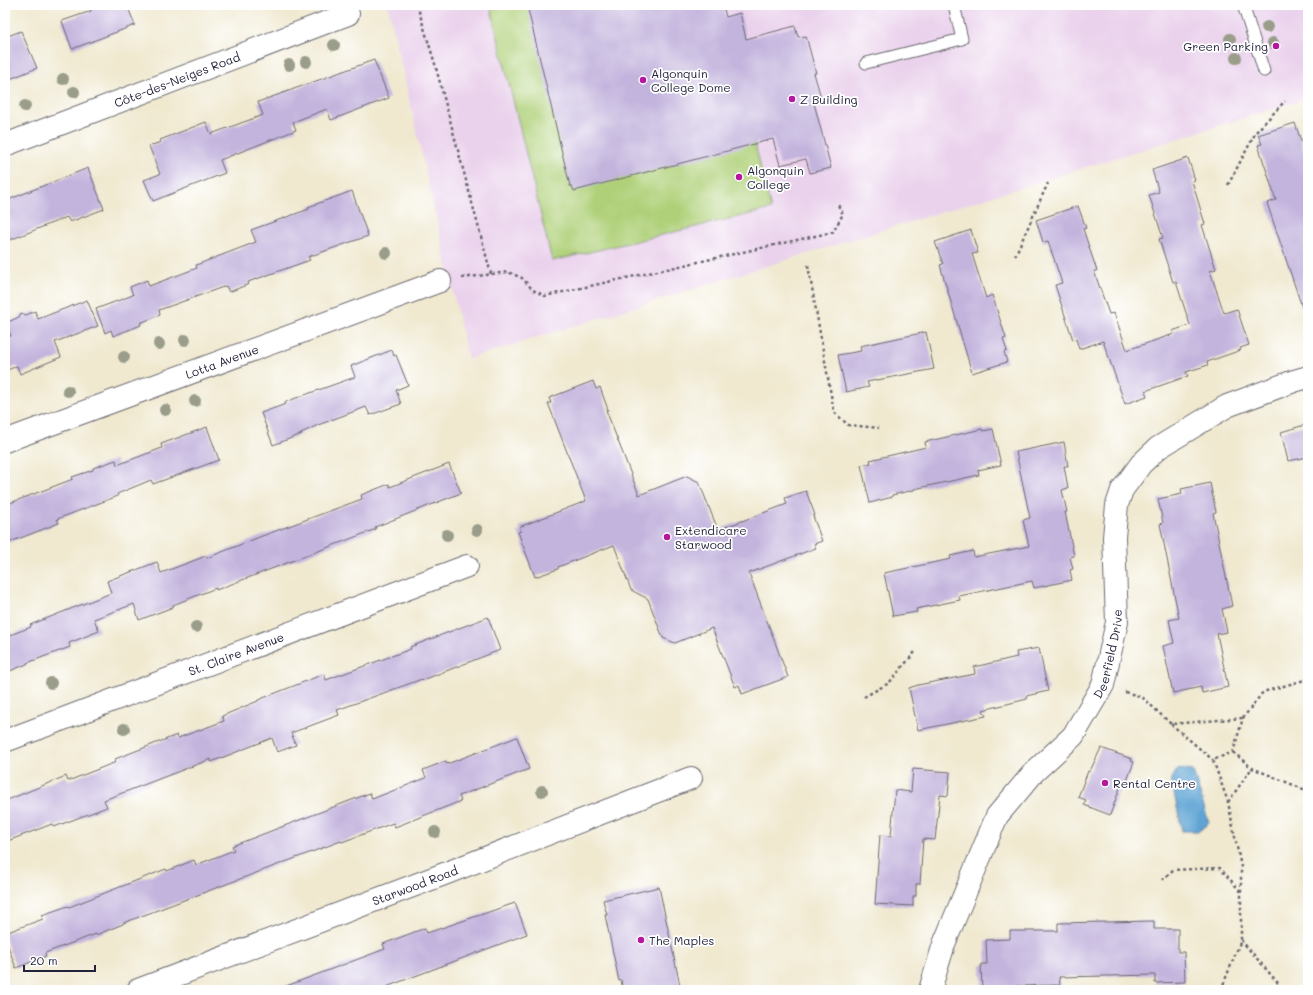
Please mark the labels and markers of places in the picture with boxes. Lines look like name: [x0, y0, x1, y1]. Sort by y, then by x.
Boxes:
place label: Green Parking: [1183, 38, 1268, 54]
marker: Green Parking: [1271, 41, 1281, 51]
place label: Algonquin College Dome: [651, 65, 731, 95]
marker: Algonquin College Dome: [638, 75, 648, 85]
place label: Z Building: [800, 91, 858, 107]
marker: Z Building: [787, 94, 797, 104]
place label: Algonquin College: [747, 162, 804, 192]
marker: Algonquin College: [734, 172, 744, 182]
place label: Extendicare Starwood: [675, 522, 747, 552]
marker: Extendicare Starwood: [662, 532, 672, 542]
place label: Rental Centre: [1113, 775, 1196, 791]
marker: Rental Centre: [1100, 778, 1110, 788]
place label: The Maples: [649, 932, 715, 948]
marker: The Maples: [636, 935, 646, 945]

